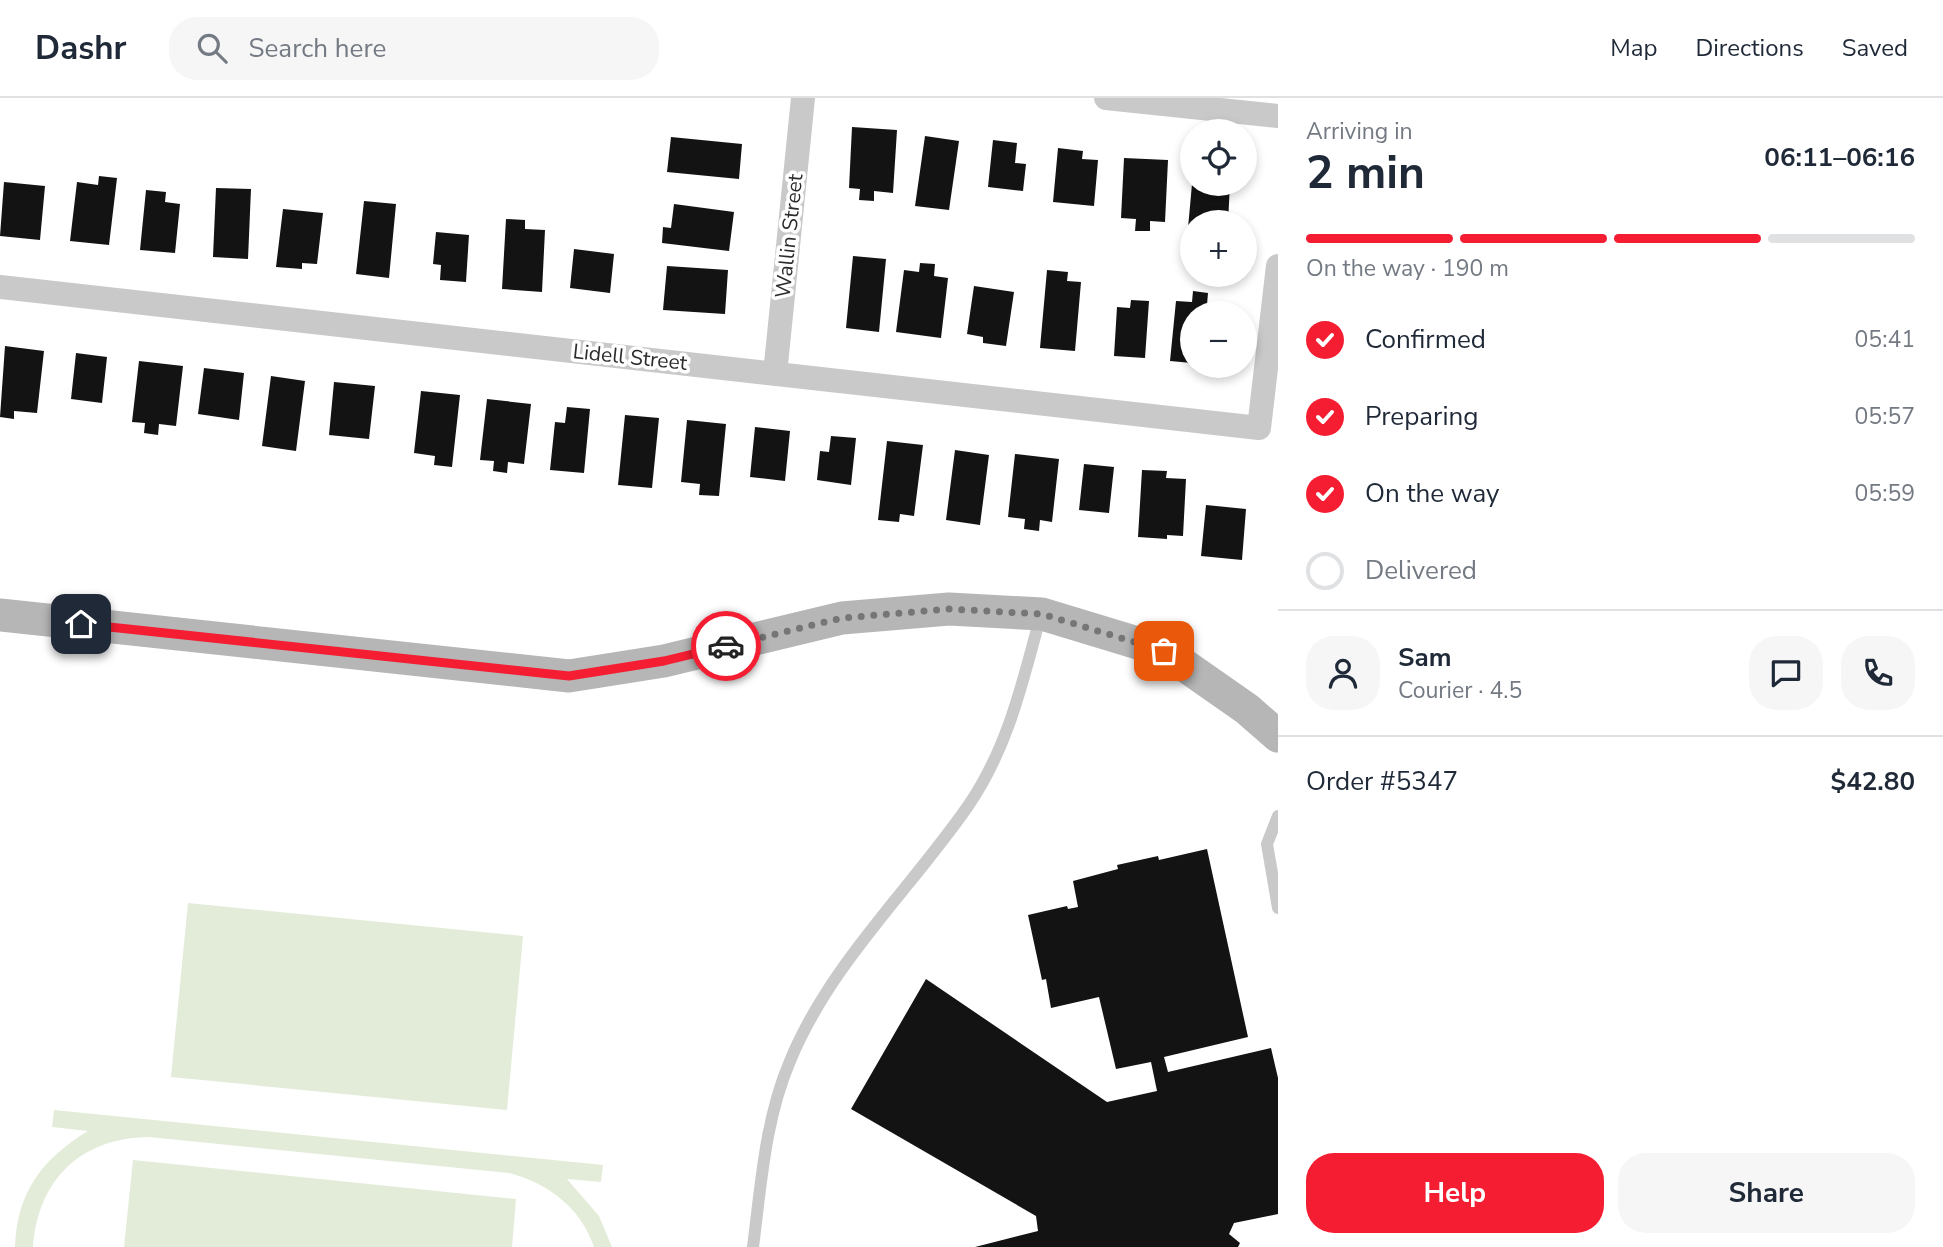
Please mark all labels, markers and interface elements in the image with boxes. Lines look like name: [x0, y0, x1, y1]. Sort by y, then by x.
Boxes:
search box: [169, 17, 659, 80]
text: Dashr: [35, 26, 127, 71]
icon: search: [193, 29, 231, 67]
text: Search here: [249, 31, 386, 66]
text: Map: [1610, 32, 1657, 64]
text: Directions: [1695, 32, 1804, 64]
text: Saved: [1842, 32, 1908, 64]
text: Arriving in: [1306, 116, 1413, 147]
map controls: [1180, 119, 1257, 378]
button: locate: [1180, 119, 1257, 196]
text: 06:11–06:16: [1764, 140, 1915, 175]
text: 2 min: [1306, 141, 1425, 204]
street label: Wallin Street: [769, 172, 810, 300]
button: +: [1180, 210, 1257, 287]
text: On the way · 190 m: [1306, 253, 1509, 284]
button: −: [1180, 301, 1257, 378]
icon: check: [1306, 321, 1344, 359]
text: Confirmed: [1365, 322, 1486, 357]
text: 05:41: [1855, 324, 1915, 355]
street label: Lidell Street: [571, 337, 689, 377]
icon: check: [1306, 398, 1344, 436]
text: Preparing: [1365, 399, 1478, 434]
text: 05:57: [1855, 401, 1915, 432]
icon: check: [1306, 475, 1344, 513]
text: On the way: [1365, 476, 1499, 511]
text: 05:59: [1855, 478, 1915, 509]
text: Delivered: [1365, 553, 1477, 588]
pin: [51, 594, 111, 654]
icon: home: [62, 605, 100, 643]
courier: [691, 611, 761, 681]
pin: [1134, 621, 1194, 681]
icon: car: [707, 627, 745, 665]
icon: bag: [1145, 632, 1183, 670]
button: person: [1306, 636, 1380, 710]
button: chat: [1749, 636, 1823, 710]
button: phone: [1841, 636, 1915, 710]
text: Sam: [1398, 640, 1451, 675]
text: Courier · 4.5: [1398, 675, 1522, 706]
text: Order #5347: [1306, 764, 1458, 799]
text: $42.80: [1831, 764, 1915, 799]
button: Help: [1306, 1153, 1604, 1233]
button: Share: [1618, 1153, 1915, 1233]

